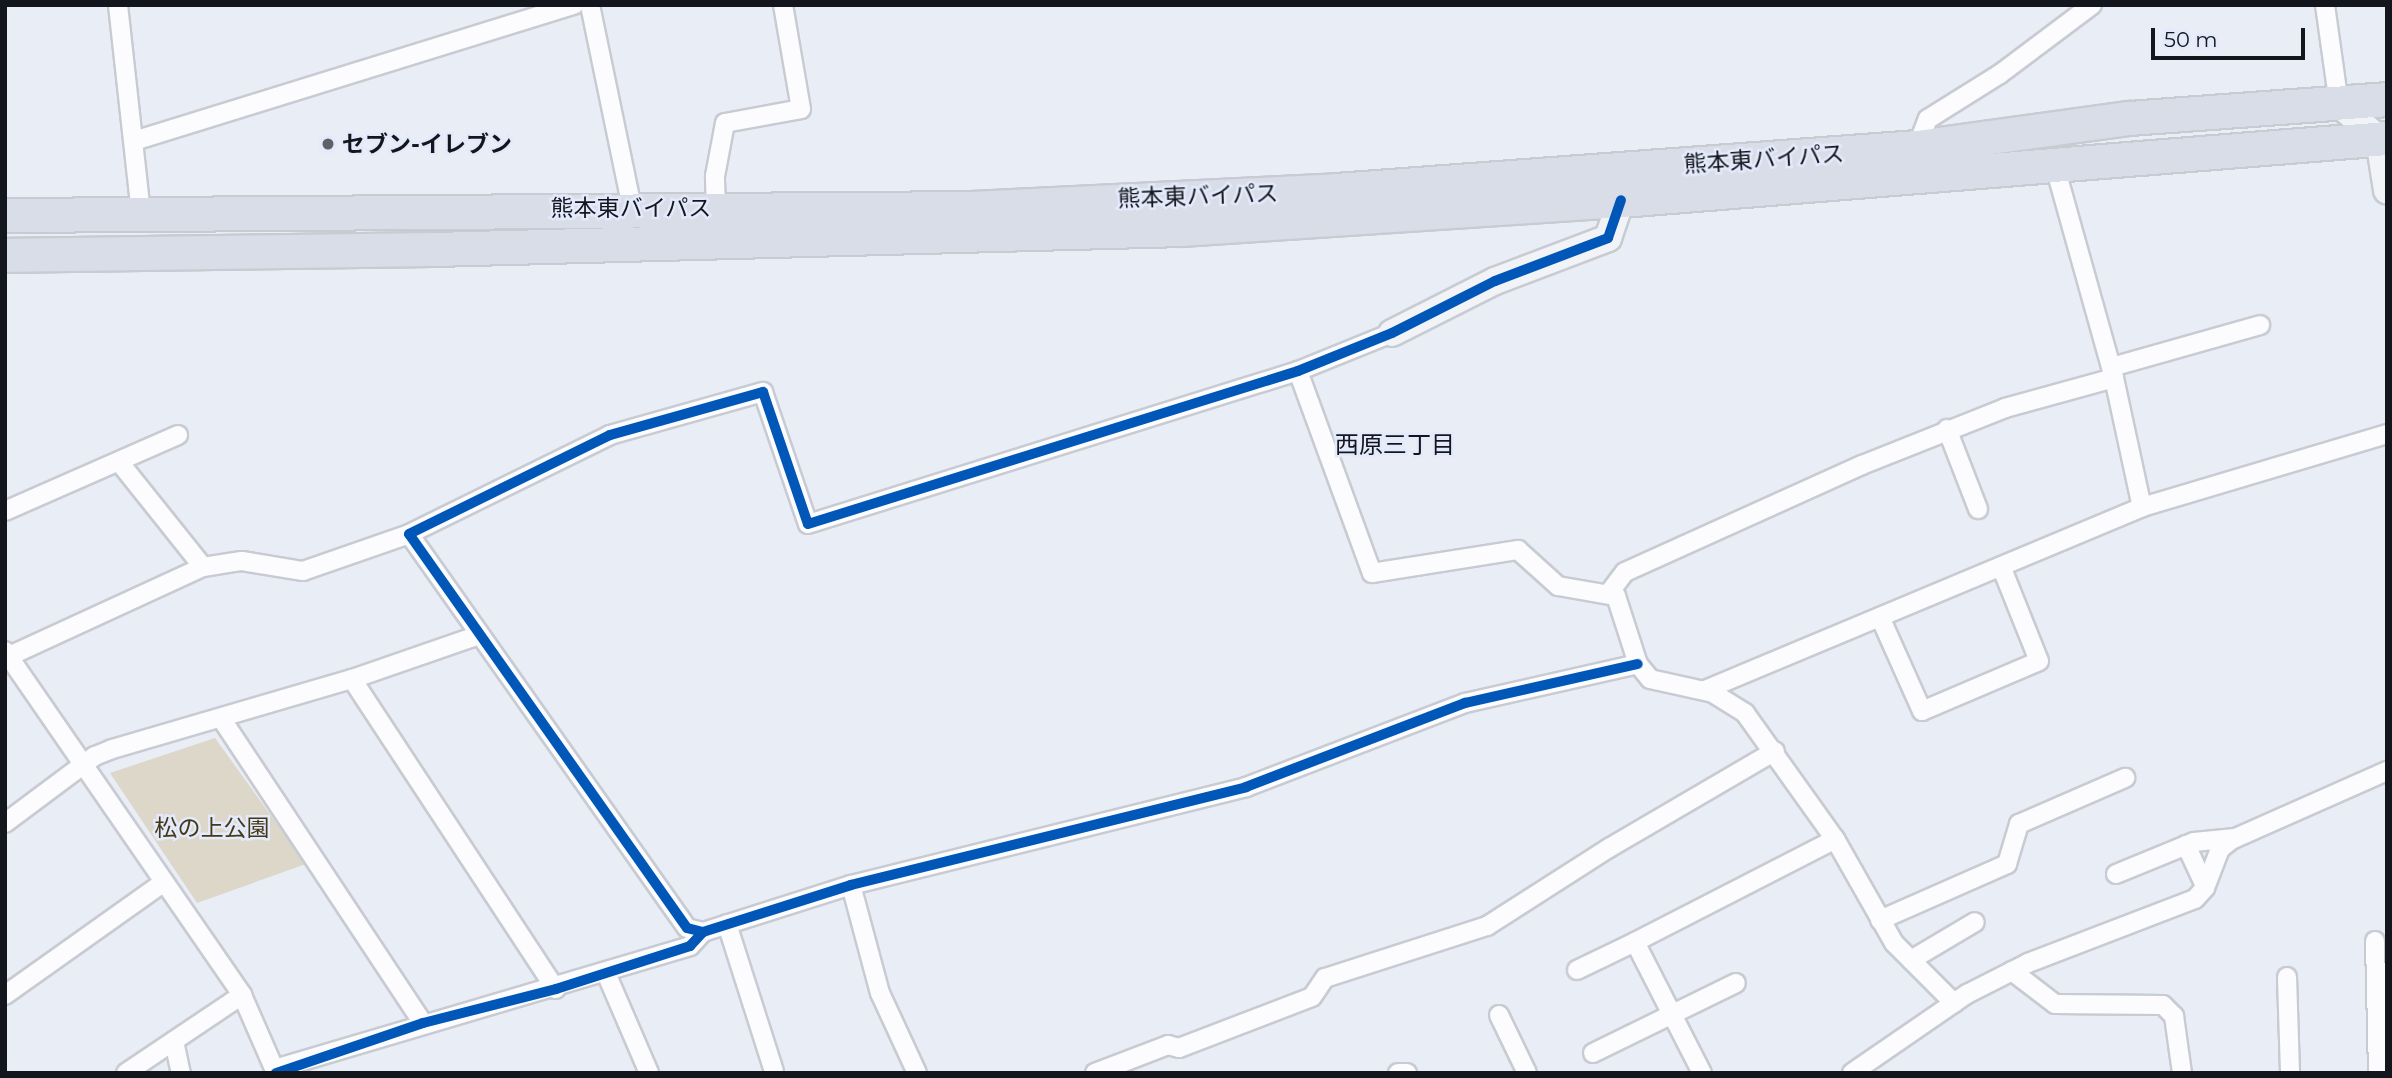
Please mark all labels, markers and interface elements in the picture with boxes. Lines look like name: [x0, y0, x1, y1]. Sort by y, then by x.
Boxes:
scale bar: [2154, 14, 2308, 58]
text: 50 m: [2164, 27, 2218, 52]
place label: セブン-イレブン: [342, 130, 512, 158]
marker: セブン-イレブン: [320, 136, 336, 152]
street label: 熊本東バイパス: [1683, 140, 1845, 178]
street label: 熊本東バイパス: [1117, 179, 1279, 213]
street label: 熊本東バイパス: [551, 194, 711, 222]
district label: 西原三丁目: [1335, 431, 1455, 459]
park label: 松の上公園: [155, 814, 269, 842]

